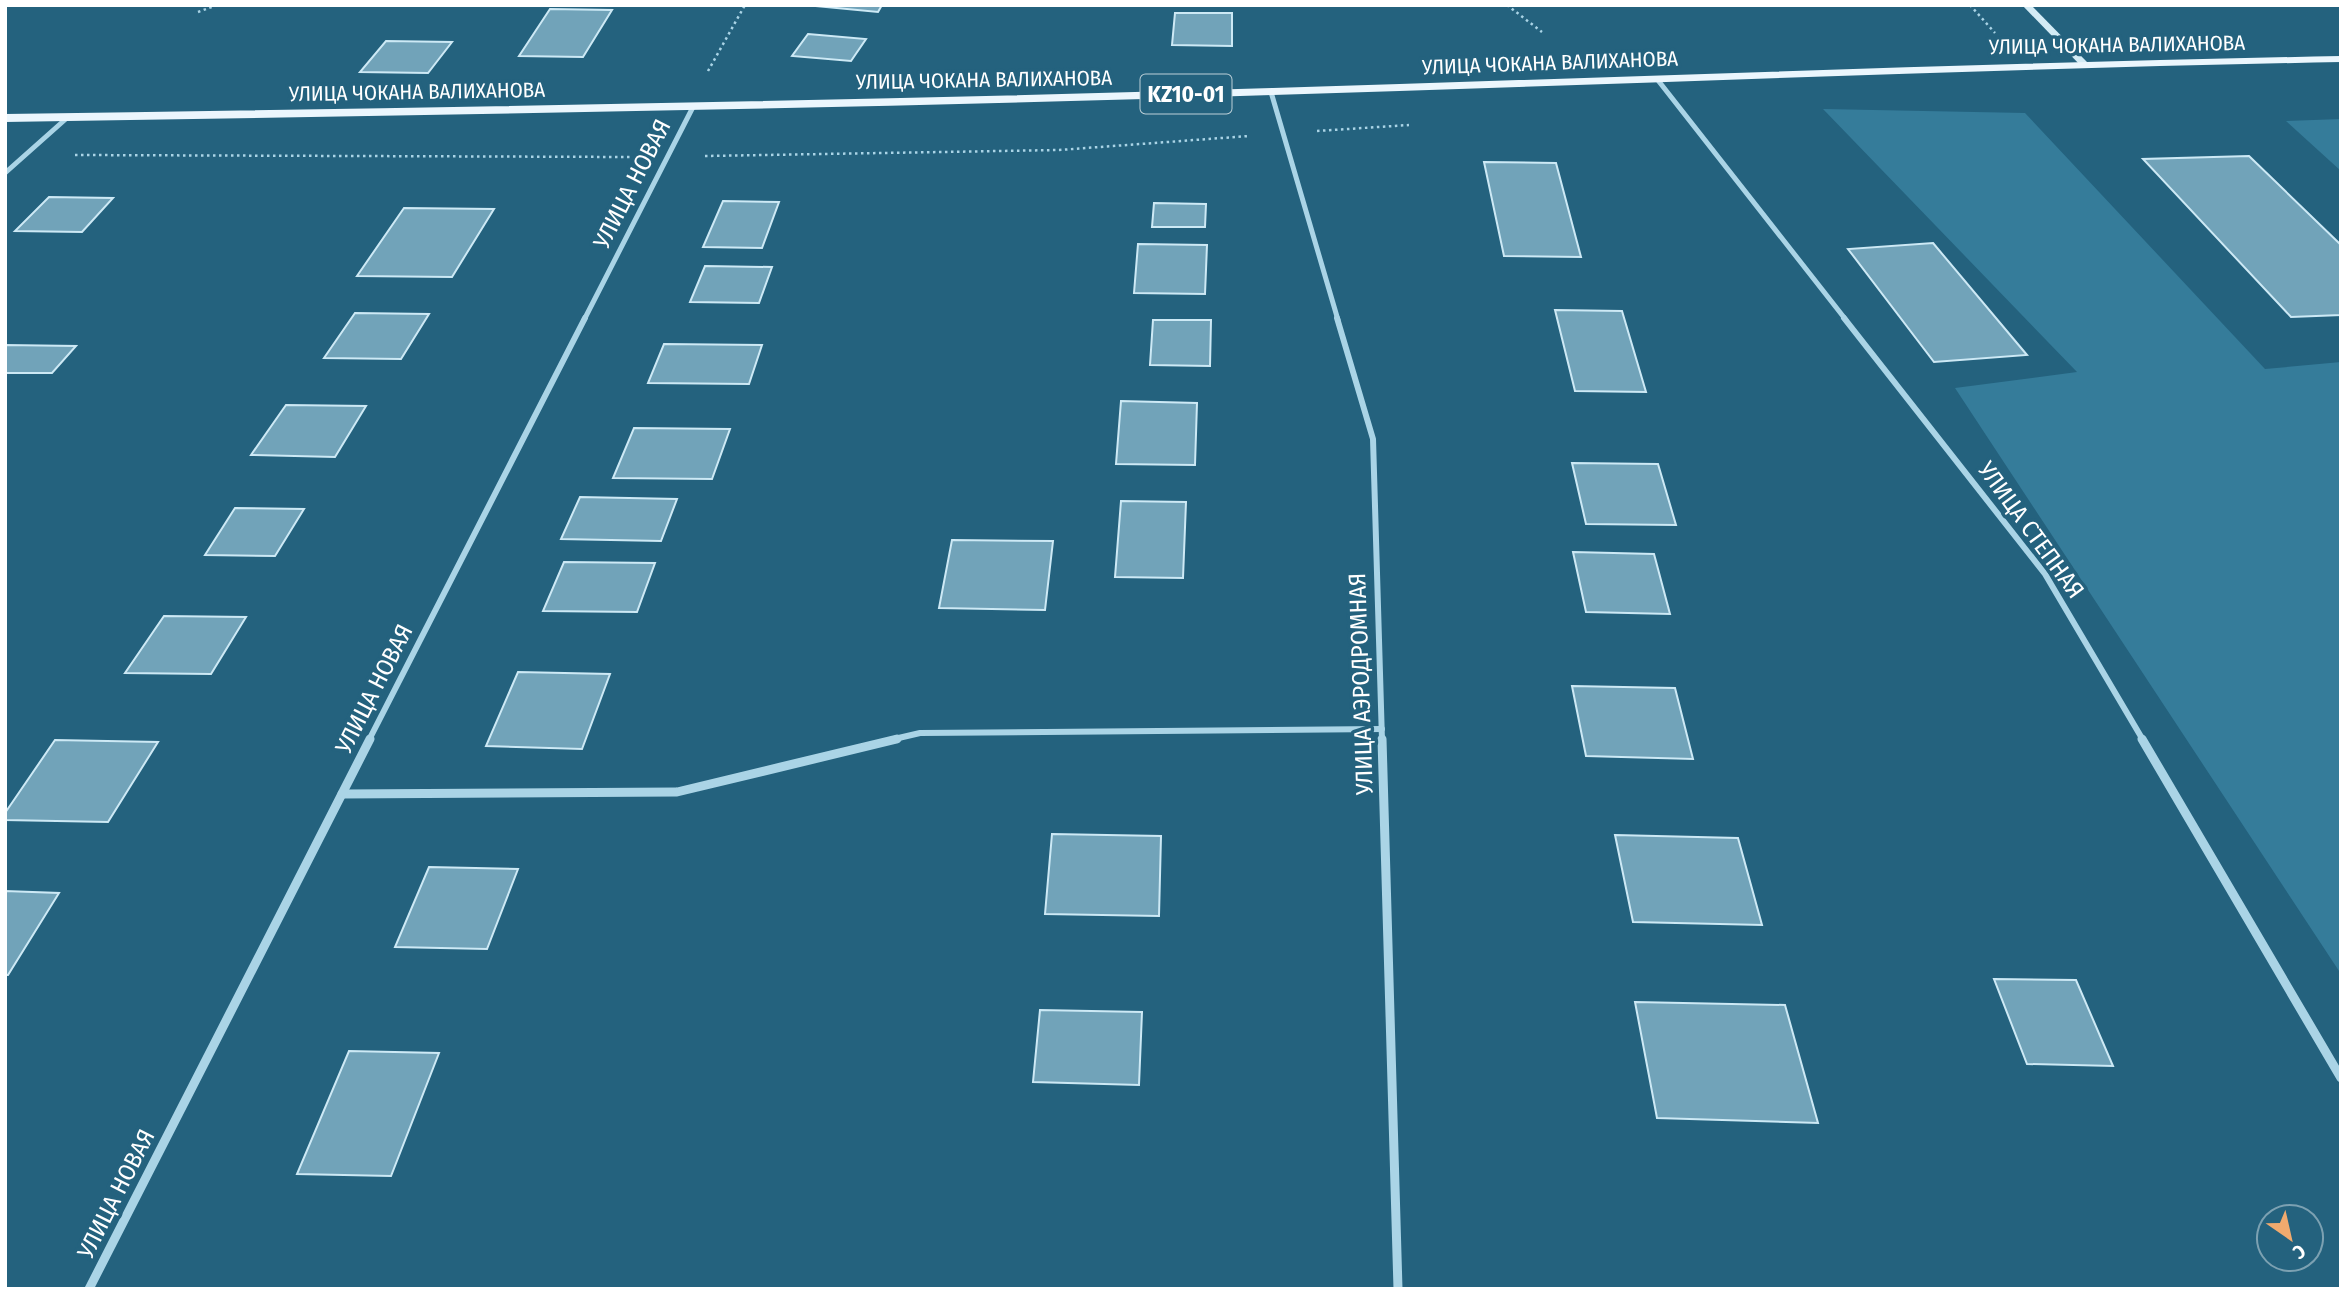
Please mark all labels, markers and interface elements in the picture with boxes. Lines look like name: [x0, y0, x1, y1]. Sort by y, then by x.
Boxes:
street label: УЛИЦА ЧОКАНА ВАЛИХАНОВА: [1988, 30, 2245, 60]
street label: УЛИЦА ЧОКАНА ВАЛИХАНОВА: [1420, 46, 1679, 80]
street label: УЛИЦА ЧОКАНА ВАЛИХАНОВА: [855, 65, 1112, 95]
road number: KZ10-01: [1140, 74, 1232, 114]
street label: УЛИЦА ЧОКАНА ВАЛИХАНОВА: [288, 77, 545, 107]
street label: УЛИЦА НОВАЯ: [587, 115, 676, 254]
street label: УЛИЦА СТЕПНАЯ: [1972, 456, 2090, 604]
street label: УЛИЦА АЭРОДРОМНАЯ: [1343, 572, 1379, 797]
street label: УЛИЦА НОВАЯ: [329, 620, 418, 759]
street label: УЛИЦА НОВАЯ: [71, 1125, 160, 1264]
north arrow: [2255, 1203, 2325, 1273]
text: С: [2289, 1239, 2310, 1264]

